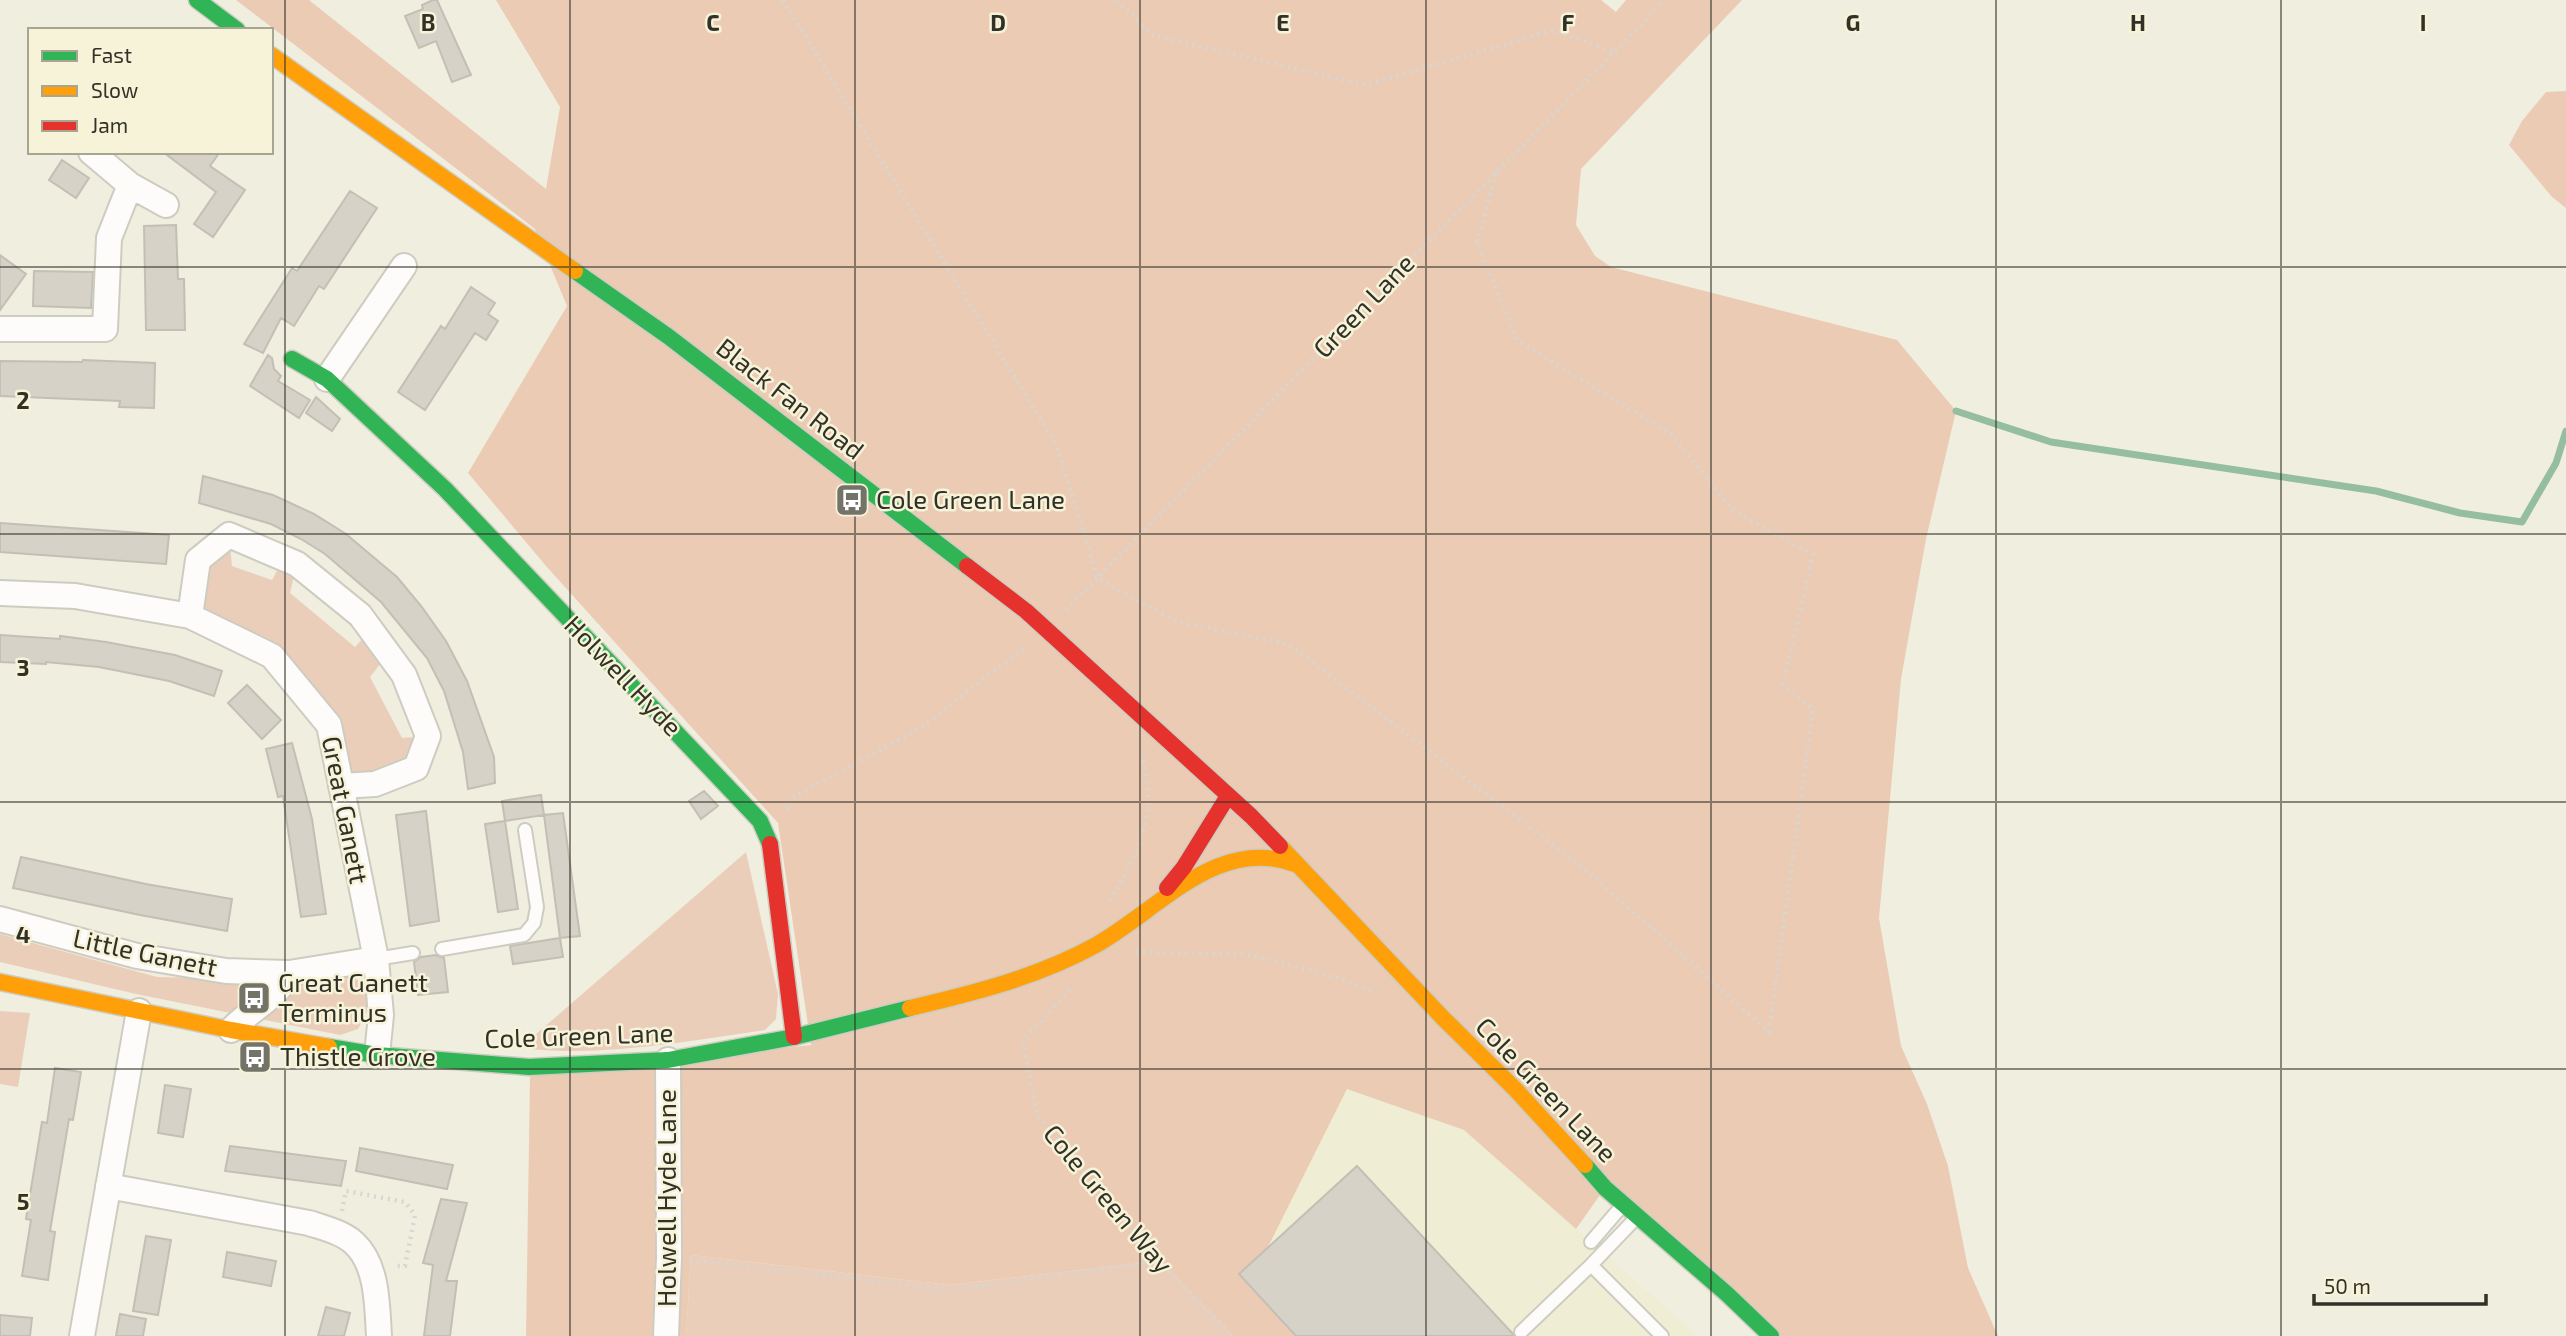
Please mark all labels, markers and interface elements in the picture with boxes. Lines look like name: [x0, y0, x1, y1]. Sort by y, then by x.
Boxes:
text: B: [421, 8, 435, 36]
text: C: [706, 8, 720, 36]
text: D: [990, 8, 1006, 36]
text: E: [1276, 8, 1290, 36]
text: F: [1562, 8, 1575, 36]
text: G: [1846, 8, 1860, 36]
text: H: [2130, 8, 2146, 36]
text: I: [2420, 8, 2426, 36]
legend: [28, 28, 273, 154]
text: Fast: [91, 42, 132, 67]
text: Slow: [91, 77, 138, 102]
text: Jam: [91, 112, 128, 137]
street label: Green Lane: [1306, 247, 1420, 363]
street label: Black Fan Road: [711, 331, 871, 465]
text: 2: [16, 386, 30, 414]
bus stop icon: Cole Green Lane: [833, 481, 871, 519]
place label: Cole Green Lane: [876, 483, 1065, 514]
street label: Holwell Hyde: [559, 608, 689, 742]
text: 3: [16, 653, 30, 681]
street label: Great Ganett: [317, 733, 376, 886]
text: 4: [16, 920, 30, 948]
street label: Little Ganett: [70, 921, 220, 982]
place label: Great Ganett Terminus: [278, 966, 428, 1027]
bus stop icon: Great Ganett Terminus: [235, 979, 273, 1017]
street label: Cole Green Lane: [1470, 1010, 1624, 1168]
street label: Cole Green Lane: [484, 1016, 674, 1053]
bus stop icon: Thistle Grove: [236, 1038, 274, 1076]
place label: Thistle Grove: [280, 1040, 436, 1071]
street label: Holwell Hyde Lane: [650, 1089, 681, 1307]
street label: Cole Green Way: [1038, 1117, 1180, 1279]
text: 5: [17, 1187, 29, 1215]
scale bar: [2314, 1262, 2486, 1306]
text: 50 m: [2324, 1273, 2371, 1298]

